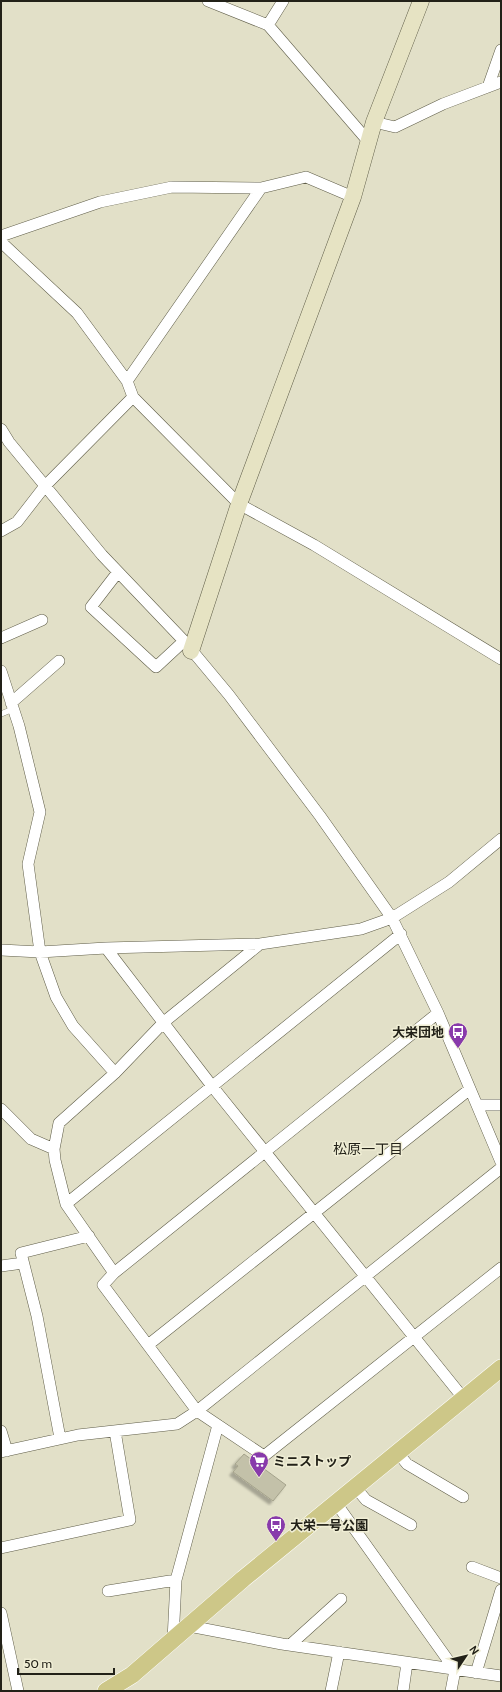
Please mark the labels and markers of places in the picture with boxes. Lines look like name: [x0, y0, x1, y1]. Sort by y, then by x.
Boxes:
bus stop icon: 大栄団地: [447, 1021, 469, 1049]
place label: 大栄団地: [392, 1024, 444, 1040]
supermarket icon: ミニストップ: [248, 1450, 270, 1478]
place label: ミニストップ: [273, 1453, 351, 1469]
bus stop icon: 大栄一号公園: [265, 1514, 287, 1542]
place label: 大栄一号公園: [290, 1517, 368, 1533]

